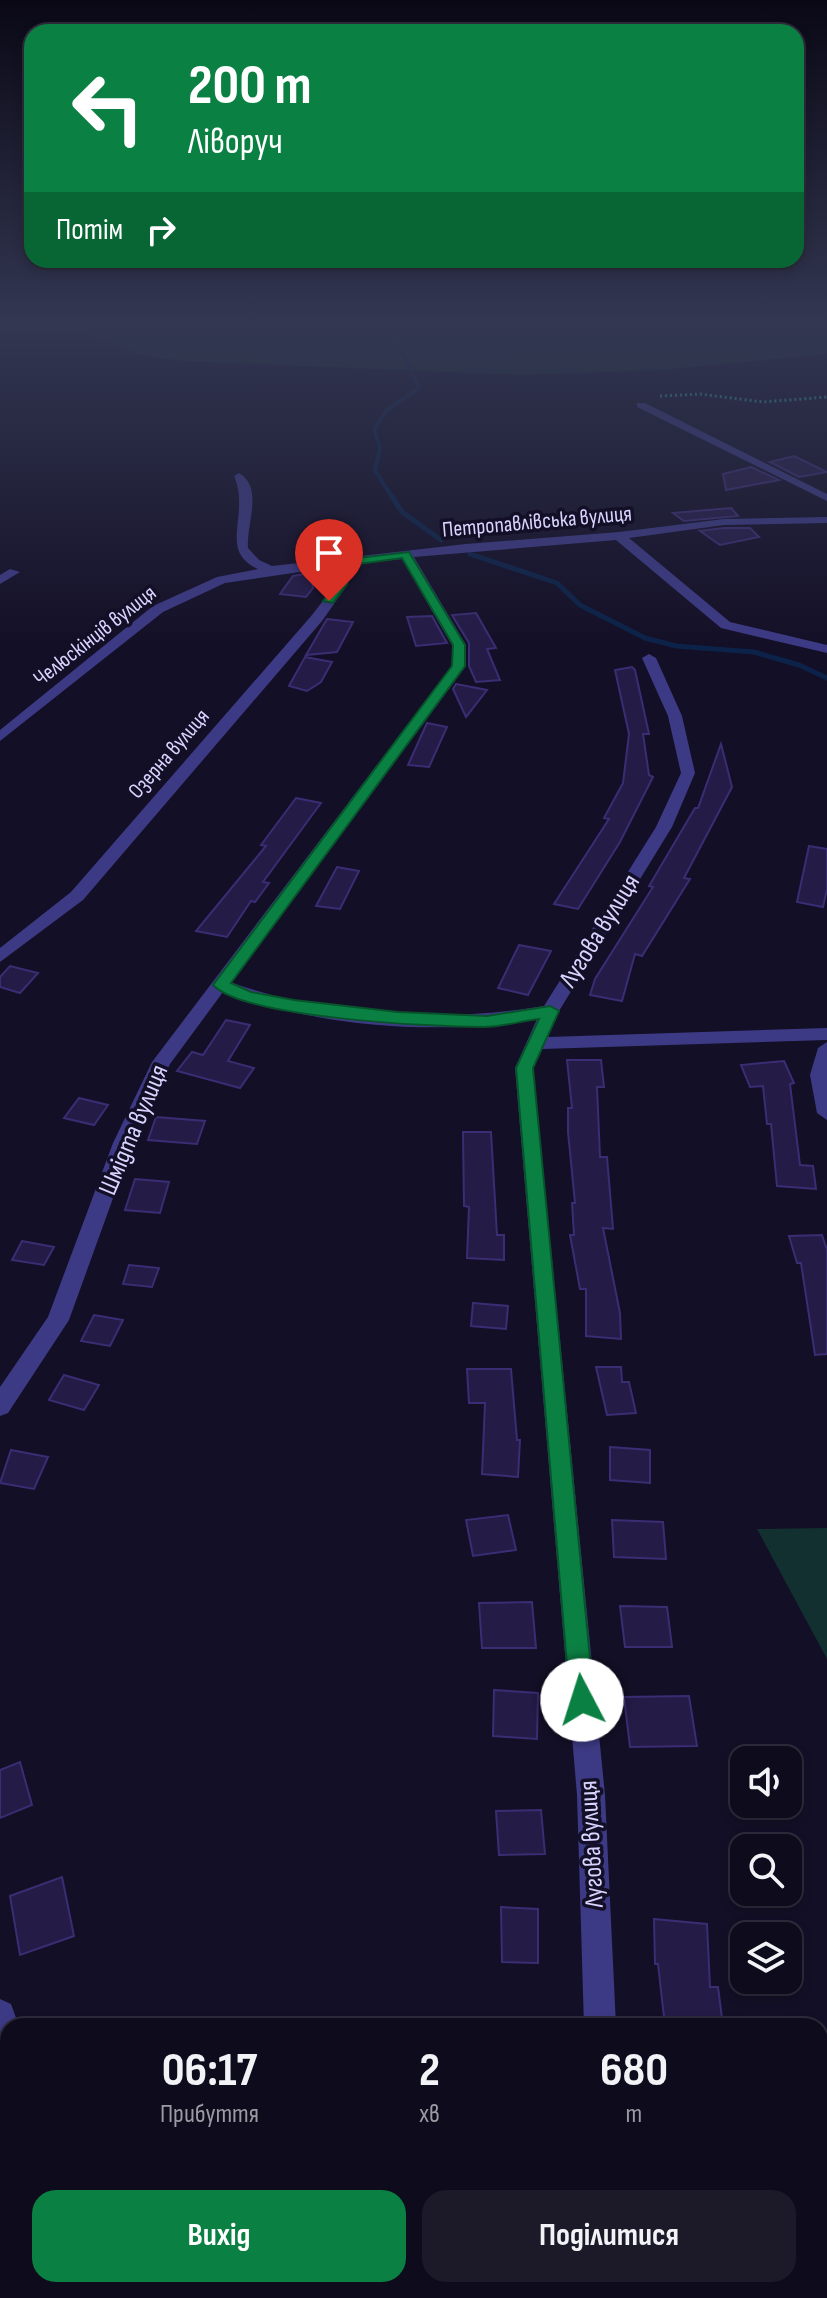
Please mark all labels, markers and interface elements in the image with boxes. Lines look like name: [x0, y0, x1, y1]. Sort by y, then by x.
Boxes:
text: 200 m: [188, 53, 312, 120]
icon: left: [56, 56, 160, 160]
text: Ліворуч: [188, 121, 283, 164]
icon: right: [139, 208, 183, 252]
text: Потім: [56, 212, 123, 248]
street label: Петропавлівська вулиця: [441, 500, 633, 544]
pin: [295, 519, 363, 601]
icon: arrive: [307, 531, 351, 575]
street label: Челюскінців вулиця: [28, 580, 162, 692]
street label: Озерна вулиця: [123, 704, 215, 804]
street label: Лугова вулиця: [553, 869, 647, 994]
street label: Шмідта вулиця: [93, 1060, 175, 1200]
position arrow: [540, 1658, 624, 1742]
map controls: [730, 1746, 802, 1994]
button: sound: [730, 1746, 802, 1818]
street label: Лугова вулиця: [573, 1780, 611, 1909]
button: search: [730, 1834, 802, 1906]
button: layers: [730, 1922, 802, 1994]
text: 06:17: [162, 2042, 257, 2099]
text: 2: [419, 2042, 440, 2099]
text: 680: [600, 2042, 668, 2099]
text: Прибуття: [160, 2099, 259, 2130]
text: хв: [419, 2099, 440, 2130]
text: m: [626, 2099, 642, 2130]
button: Вихід: [32, 2190, 406, 2282]
button: Поділитися: [422, 2190, 796, 2282]

